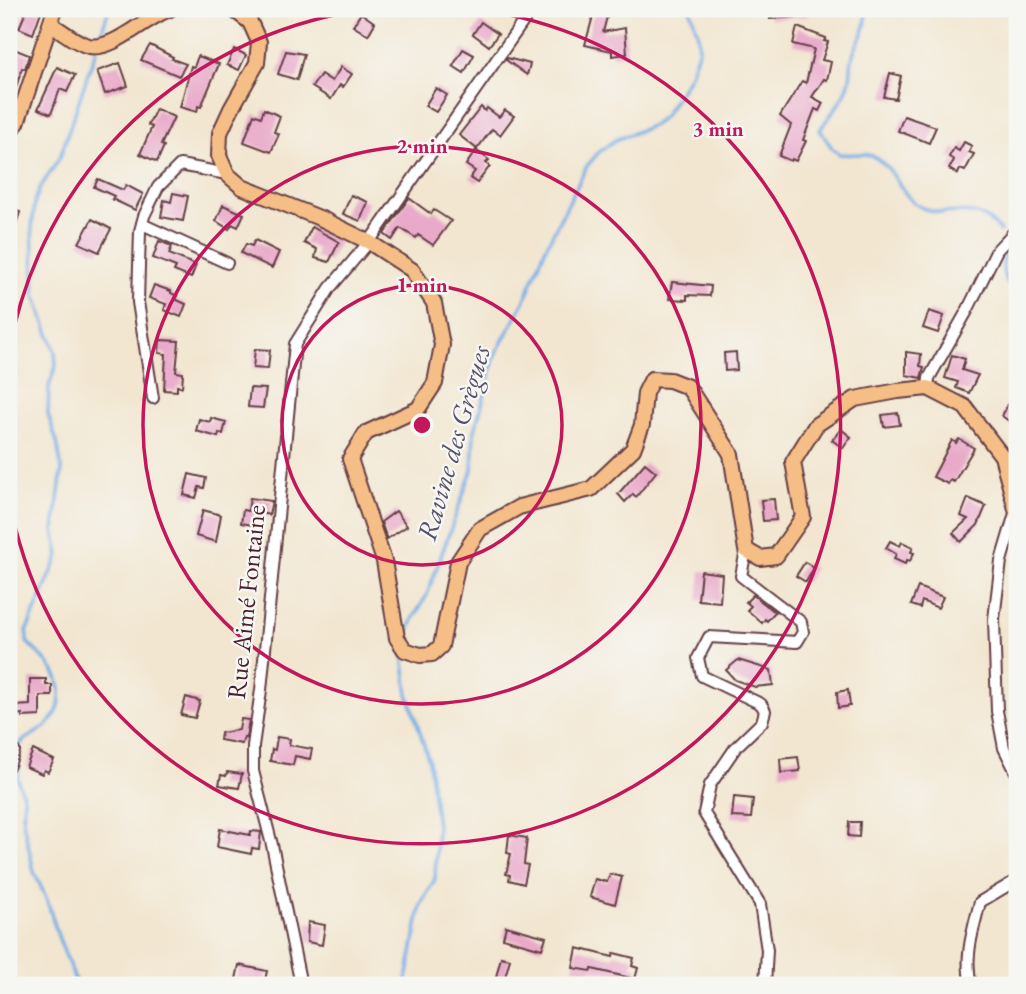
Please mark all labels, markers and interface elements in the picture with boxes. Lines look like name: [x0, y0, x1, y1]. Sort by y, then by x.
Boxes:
text: 3 min: [692, 115, 744, 142]
text: 2 min: [396, 132, 448, 159]
text: 1 min: [396, 271, 448, 298]
water label: Ravine des Grègues: [408, 341, 498, 545]
centre of rings: [410, 413, 434, 437]
street label: Rue Aimé Fontaine: [219, 503, 273, 701]

